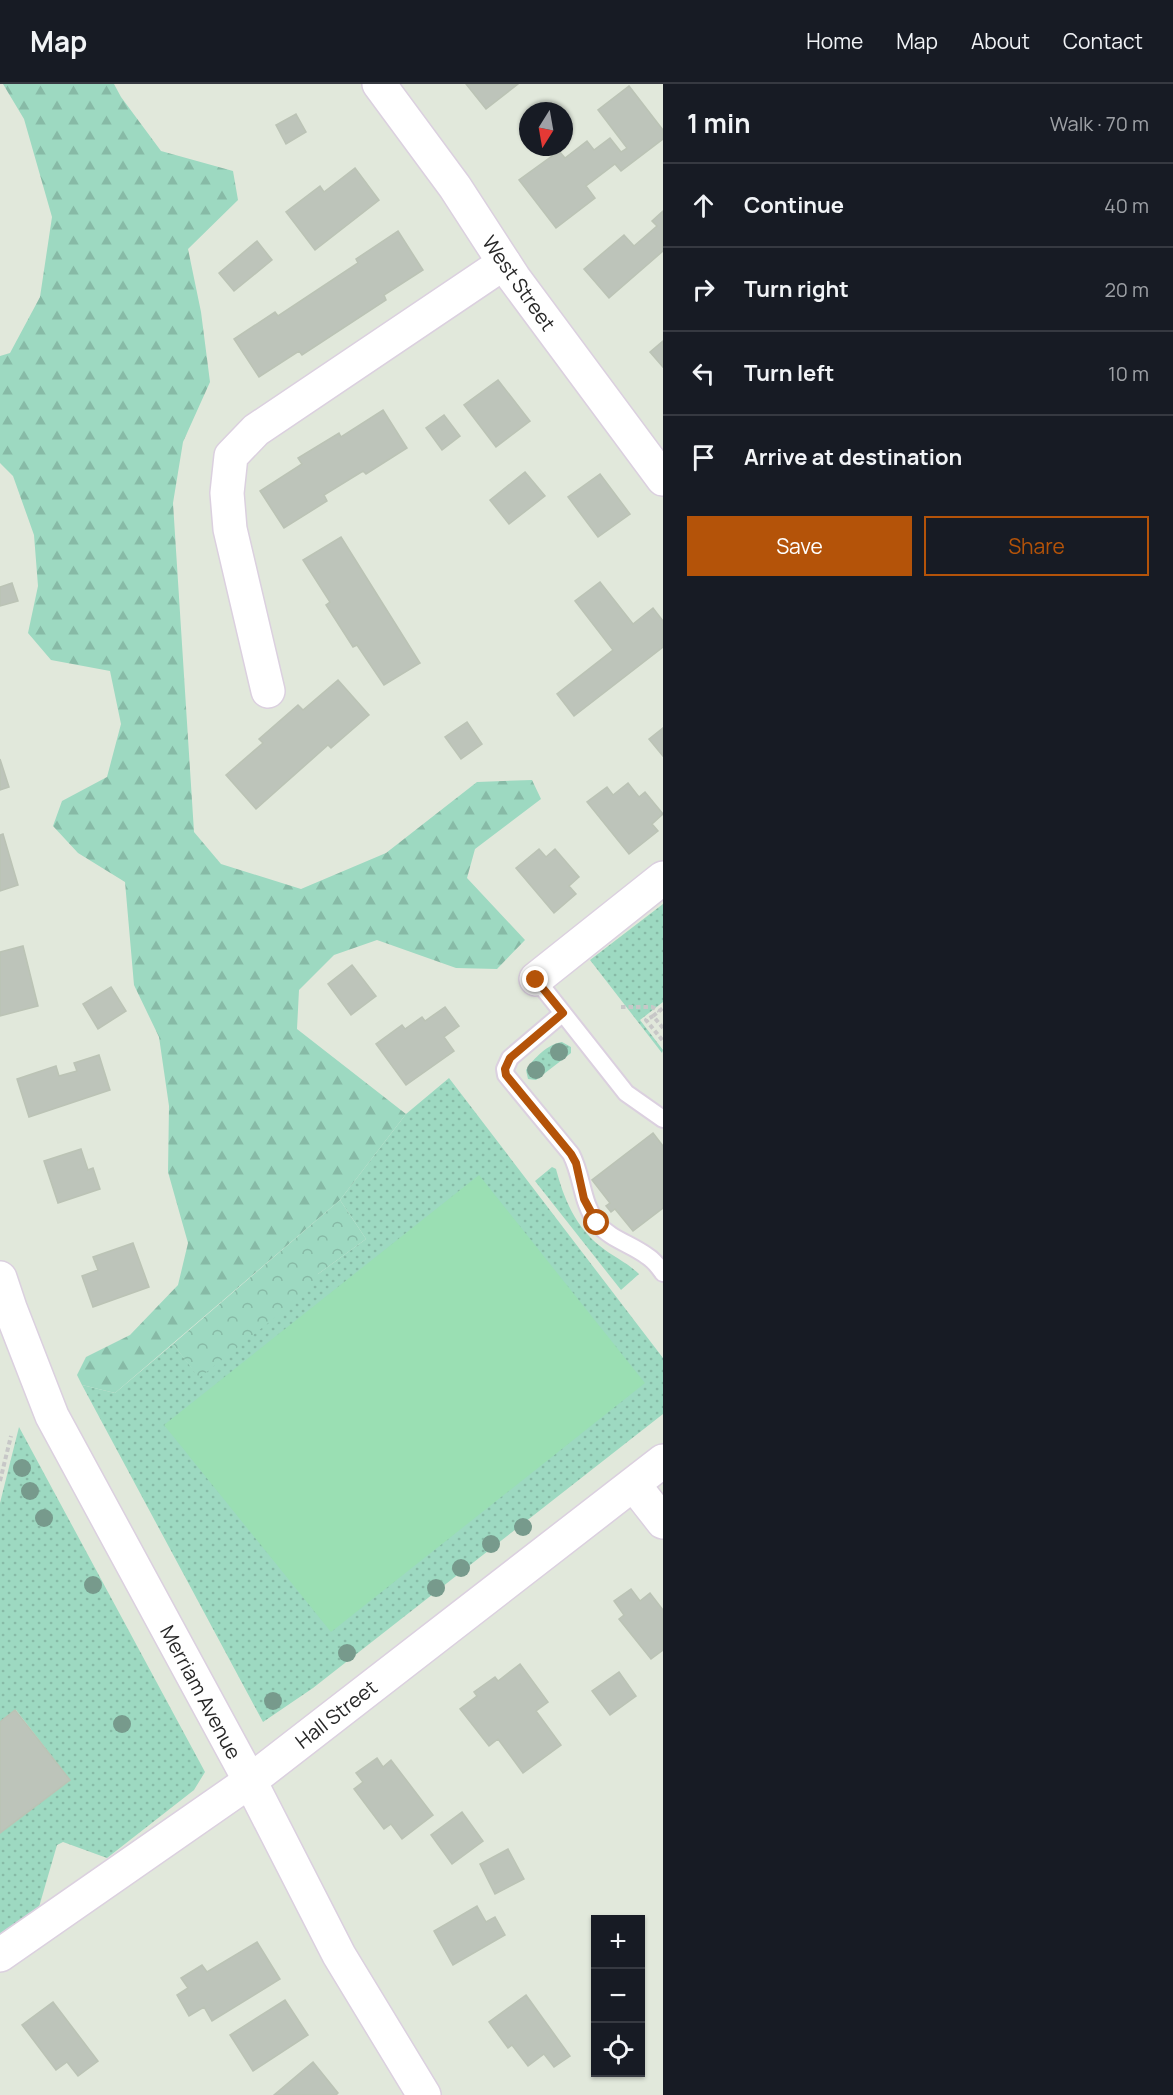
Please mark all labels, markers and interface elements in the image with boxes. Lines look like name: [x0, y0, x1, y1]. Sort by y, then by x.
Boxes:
text: Map: [30, 22, 87, 60]
text: Home: [806, 27, 863, 55]
text: Map: [896, 27, 938, 55]
text: About: [971, 27, 1030, 55]
text: Contact: [1063, 27, 1143, 55]
north arrow: [519, 102, 573, 156]
text: 1 min: [687, 105, 751, 141]
text: Walk · 70 m: [1050, 110, 1149, 137]
icon: ahead: [687, 189, 720, 222]
text: Continue: [744, 190, 844, 220]
text: 40 m: [1104, 192, 1149, 219]
street label: West Street: [476, 230, 562, 336]
icon: right: [687, 273, 720, 306]
text: Turn right: [744, 274, 849, 304]
text: 20 m: [1104, 276, 1149, 303]
icon: left: [687, 357, 720, 390]
text: Turn left: [744, 358, 834, 388]
text: 10 m: [1108, 360, 1149, 387]
icon: arrive: [687, 441, 720, 474]
text: Arrive at destination: [744, 442, 962, 472]
button: Save: [687, 516, 912, 576]
button: Share: [924, 516, 1149, 576]
route end: [522, 966, 548, 992]
route start: [583, 1209, 609, 1235]
street label: Merriam Avenue: [154, 1620, 248, 1764]
street label: Hall Street: [290, 1674, 382, 1754]
map controls: [591, 1915, 645, 2077]
button: +: [591, 1915, 645, 1969]
button: −: [591, 1969, 645, 2023]
button: locate: [591, 2023, 645, 2077]

